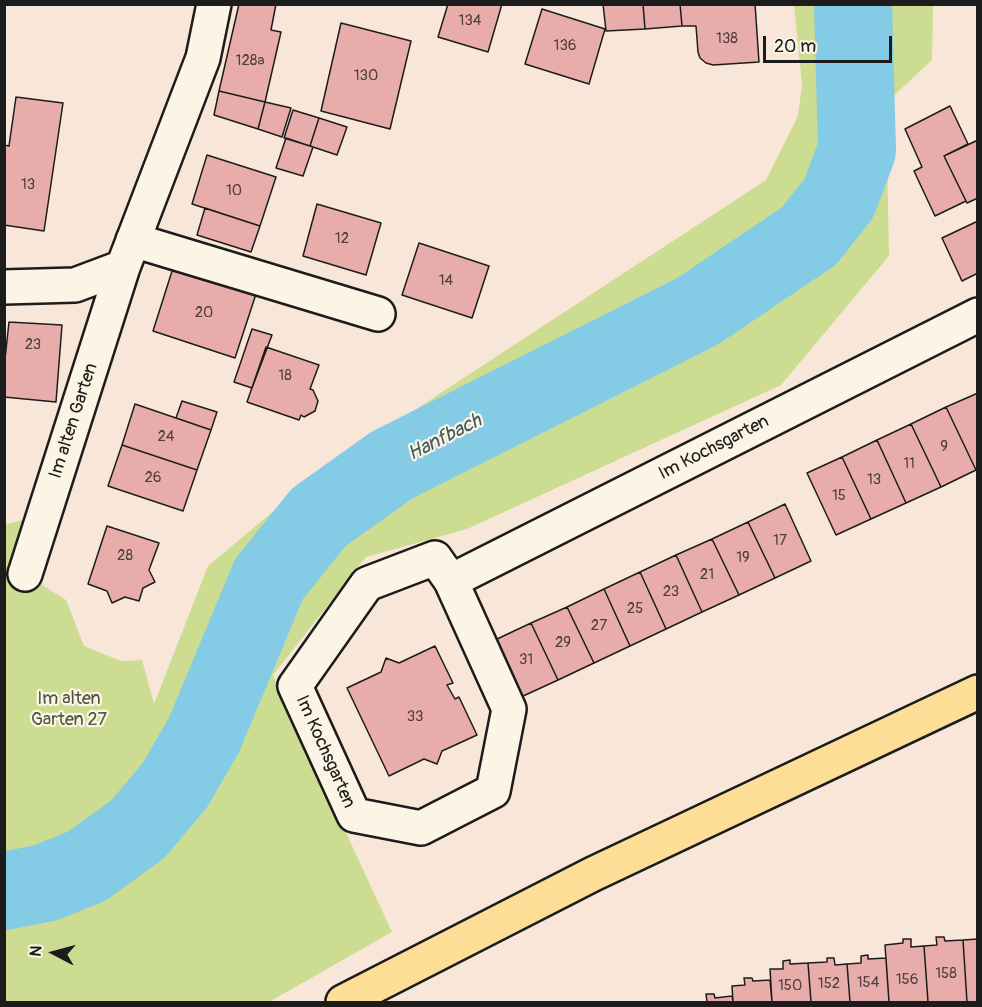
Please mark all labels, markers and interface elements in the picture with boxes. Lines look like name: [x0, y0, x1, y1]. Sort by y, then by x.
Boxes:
house number: 134: [459, 12, 481, 30]
scale bar: [766, 24, 895, 62]
house number: 138: [716, 30, 738, 48]
text: 20 m: [774, 35, 816, 58]
house number: 136: [554, 37, 576, 55]
house number: 128a: [236, 52, 264, 70]
house number: 130: [354, 67, 378, 85]
house number: 13: [21, 176, 35, 194]
house number: 10: [226, 182, 242, 200]
house number: 12: [335, 230, 349, 248]
house number: 14: [439, 272, 453, 290]
house number: 20: [195, 304, 213, 322]
house number: 23: [25, 336, 41, 354]
street label: Im alten Garten: [45, 361, 103, 481]
house number: 18: [278, 367, 292, 385]
water label: Hanfbach: [404, 409, 486, 467]
street label: Im Kochsgarten: [655, 411, 773, 485]
house number: 24: [157, 428, 175, 446]
house number: 9: [940, 438, 948, 456]
house number: 11: [903, 455, 915, 473]
house number: 26: [144, 469, 162, 487]
house number: 13: [867, 471, 881, 489]
house number: 15: [832, 487, 846, 505]
house number: 17: [773, 532, 787, 550]
house number: 28: [117, 547, 133, 565]
house number: 19: [736, 549, 750, 567]
house number: 21: [700, 566, 714, 584]
house number: 23: [663, 583, 679, 601]
house number: 25: [627, 600, 643, 618]
house number: 27: [591, 617, 607, 635]
house number: 29: [555, 634, 571, 652]
house number: 31: [519, 651, 533, 669]
park label: Im alten Garten 27: [31, 688, 107, 730]
street label: Im Kochsgarten: [291, 692, 359, 812]
house number: 33: [407, 708, 423, 726]
north arrow: [24, 923, 84, 983]
text: N: [26, 945, 47, 958]
house number: 158: [935, 965, 957, 983]
house number: 156: [896, 971, 918, 989]
house number: 154: [857, 974, 879, 992]
house number: 152: [818, 975, 840, 993]
house number: 150: [778, 977, 802, 995]

